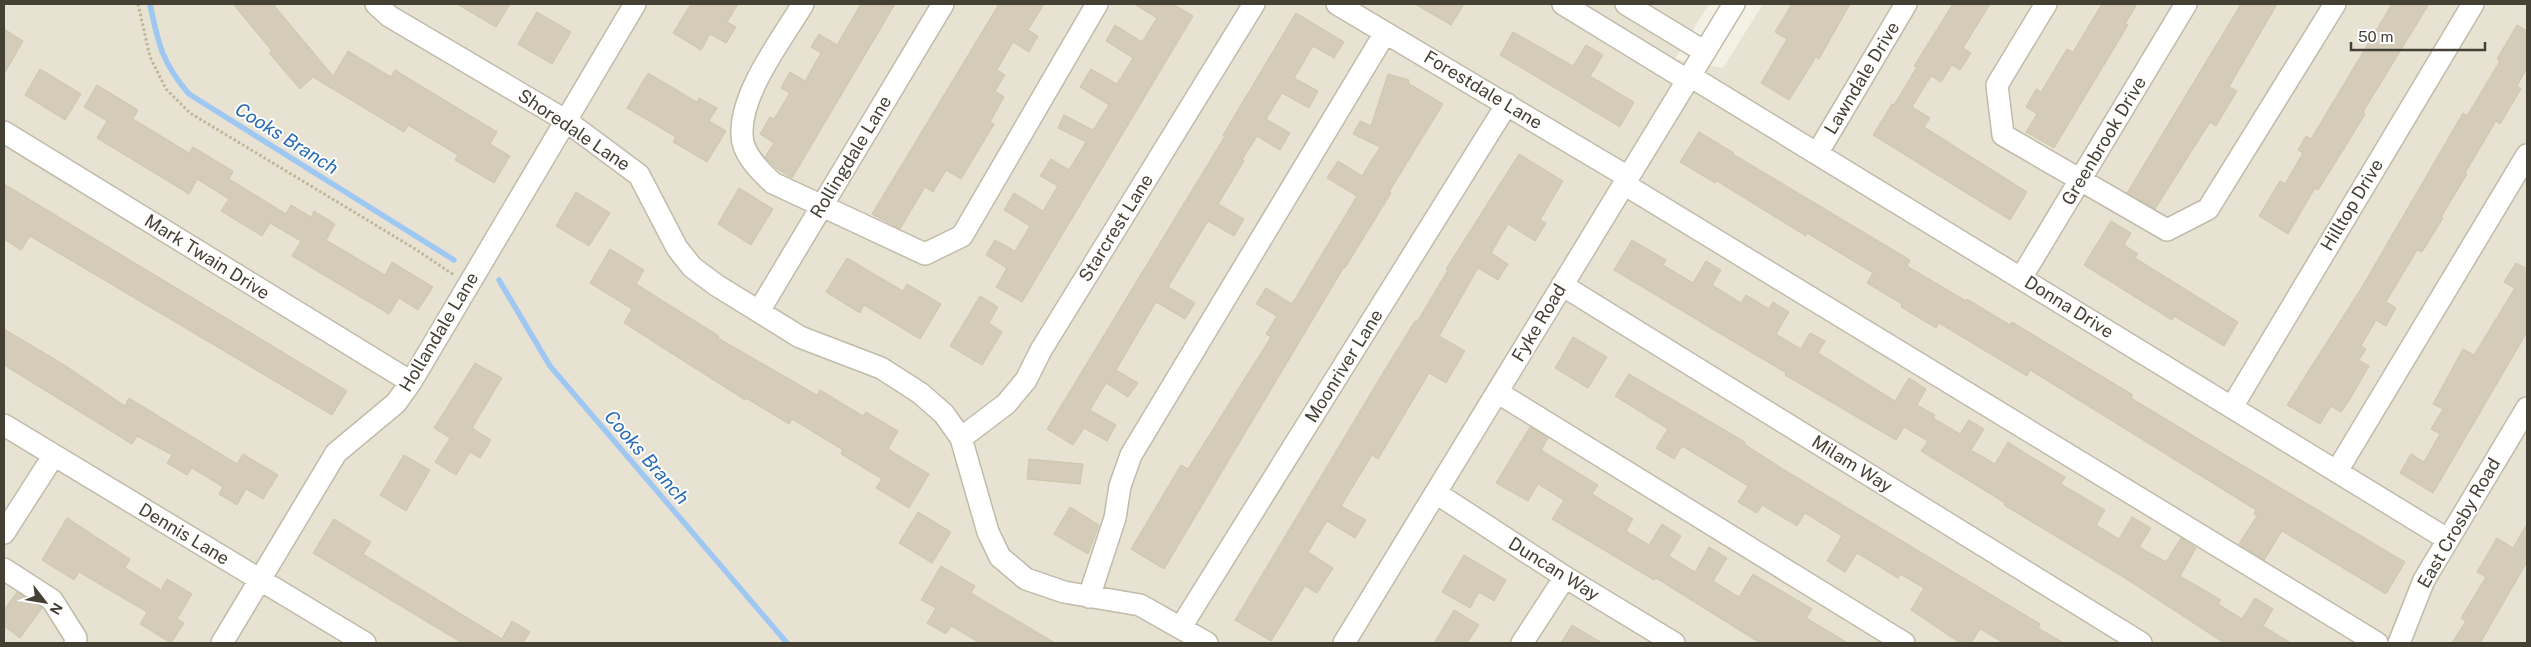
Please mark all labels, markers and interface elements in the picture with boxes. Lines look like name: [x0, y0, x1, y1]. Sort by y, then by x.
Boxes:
street label: Lawndale Drive: [1820, 18, 1903, 138]
scale bar: [2351, 20, 2485, 52]
text: 50 m: [2358, 28, 2393, 45]
street label: Forestdale Lane: [1420, 46, 1546, 133]
street label: Greenbrook Drive: [2057, 73, 2150, 209]
street label: Shoredale Lane: [514, 84, 634, 175]
street label: Rollingdale Lane: [806, 92, 895, 222]
water label: Cooks Branch: [231, 98, 343, 178]
street label: Hilltop Drive: [2316, 155, 2387, 254]
street label: Starcrest Lane: [1074, 170, 1157, 286]
street label: Mark Twain Drive: [141, 210, 274, 303]
street label: Hollandale Lane: [395, 268, 482, 395]
street label: Donna Drive: [2021, 271, 2118, 342]
street label: Fyke Road: [1507, 280, 1570, 365]
street label: Moonriver Lane: [1300, 305, 1387, 426]
water label: Cooks Branch: [600, 405, 694, 509]
street label: Milam Way: [1808, 431, 1897, 497]
street label: East Crosby Road: [2413, 454, 2504, 592]
street label: Dennis Lane: [135, 498, 233, 569]
street label: Duncan Way: [1505, 532, 1604, 605]
north arrow: [20, 577, 70, 627]
text: N: [46, 600, 66, 618]

